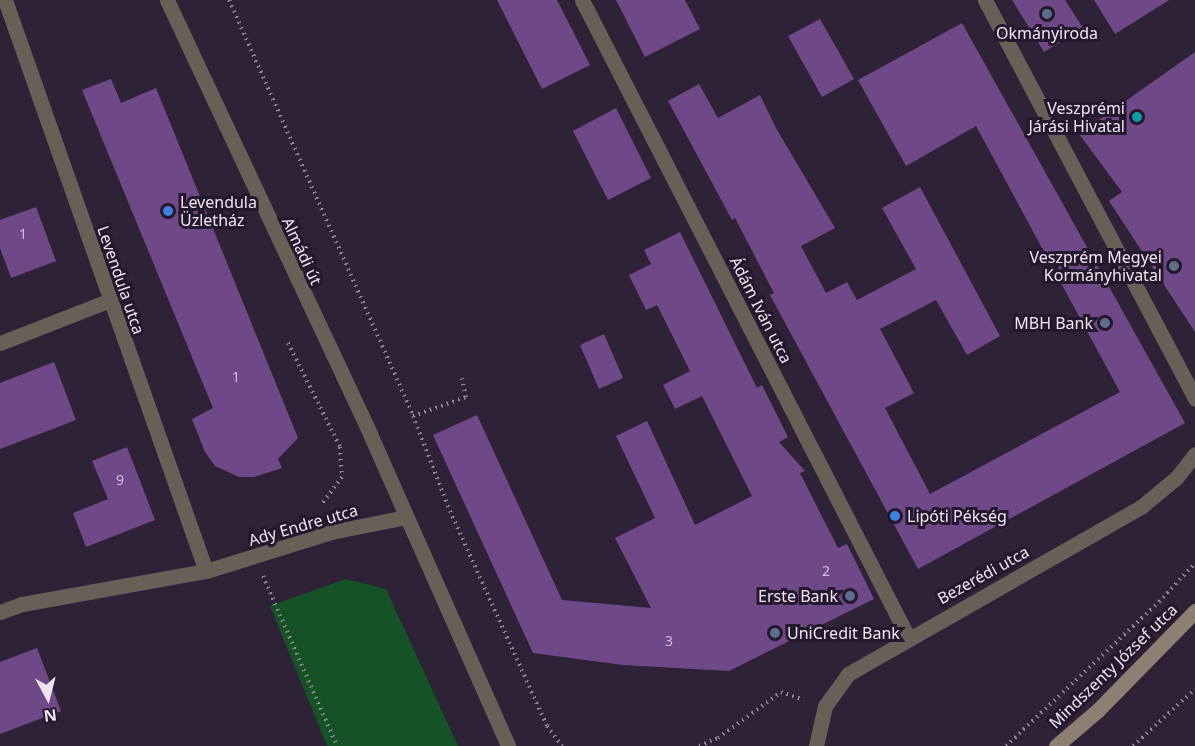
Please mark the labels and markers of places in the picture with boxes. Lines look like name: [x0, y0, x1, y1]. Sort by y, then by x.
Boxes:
marker: Okmányiroda: [1040, 7, 1054, 21]
place label: Okmányiroda: [996, 23, 1098, 43]
place label: Veszprémi Járási Hivatal: [1028, 98, 1125, 136]
marker: Veszprémi Járási Hivatal: [1130, 110, 1144, 124]
place label: Levendula Üzletház: [180, 192, 257, 230]
marker: Levendula Üzletház: [161, 204, 175, 218]
place label: Veszprém Megyei Kormányhivatal: [1030, 247, 1162, 285]
marker: Veszprém Megyei Kormányhivatal: [1167, 259, 1181, 273]
place label: MBH Bank: [1014, 313, 1093, 333]
marker: MBH Bank: [1098, 316, 1112, 330]
place label: Lipóti Pékség: [907, 506, 1007, 526]
marker: Lipóti Pékség: [888, 509, 902, 523]
place label: Erste Bank: [758, 586, 838, 606]
marker: Erste Bank: [843, 589, 857, 603]
place label: UniCredit Bank: [787, 623, 900, 643]
marker: UniCredit Bank: [768, 626, 782, 640]

